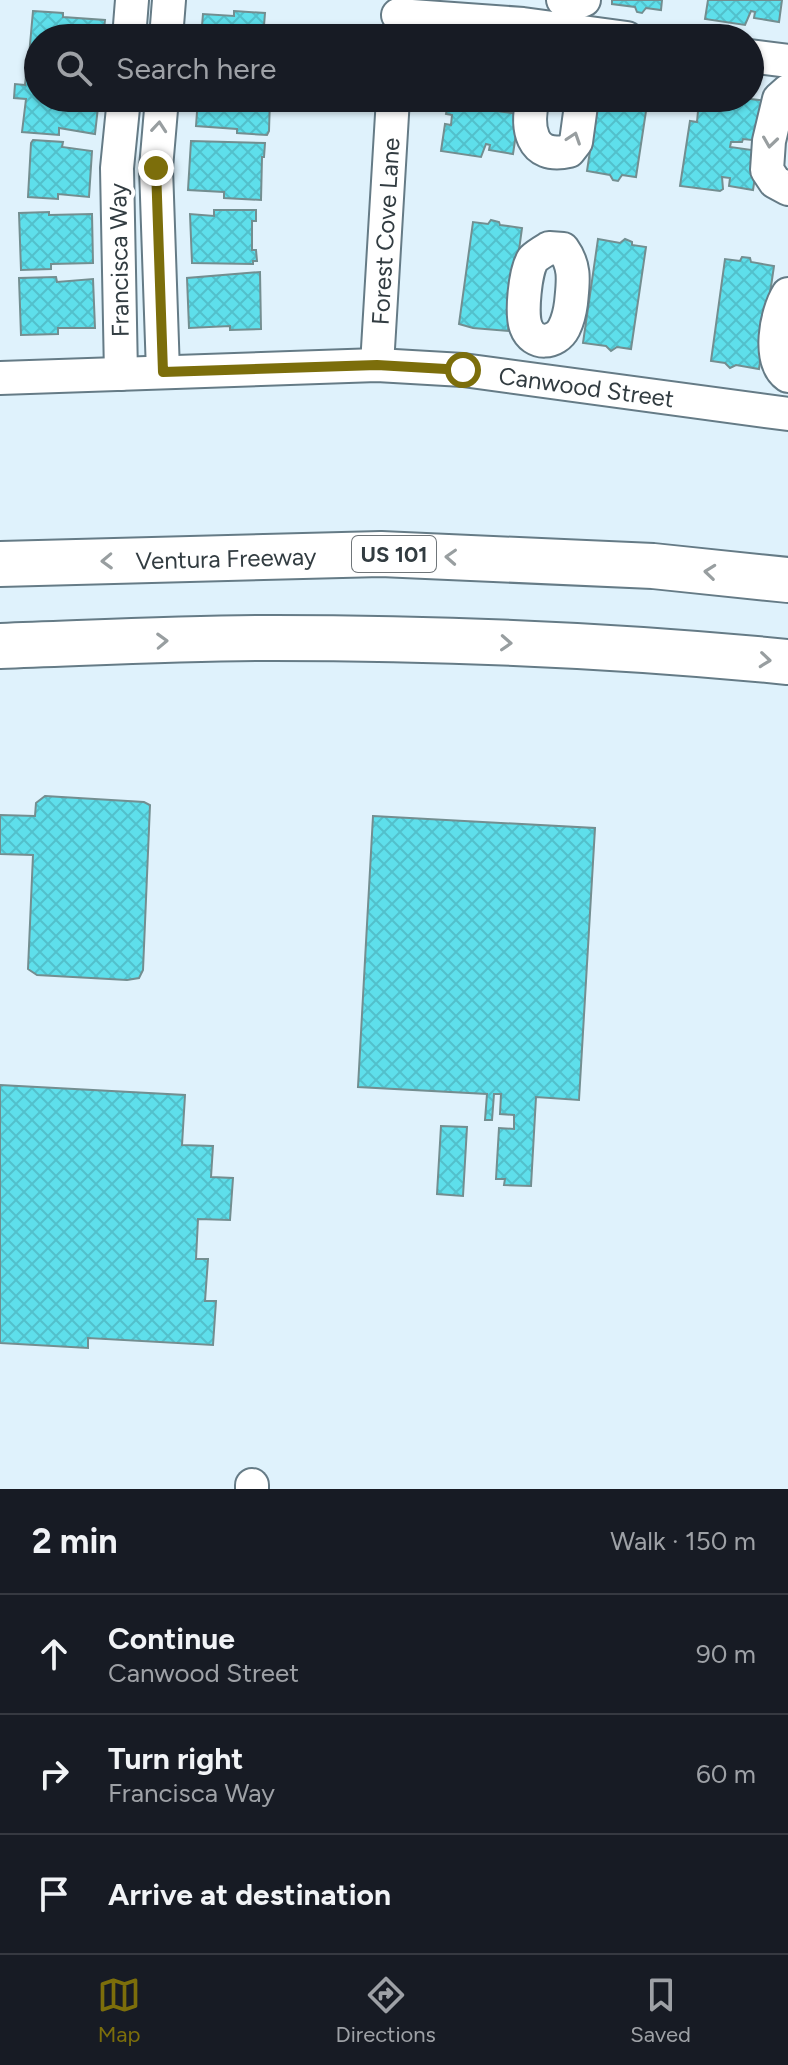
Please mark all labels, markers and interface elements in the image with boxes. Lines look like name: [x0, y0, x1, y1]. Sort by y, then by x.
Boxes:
search box: [24, 24, 764, 112]
icon: search: [52, 46, 96, 90]
text: Search here: [116, 50, 276, 87]
one-way arrow: [151, 120, 168, 133]
one-way arrow: [564, 132, 580, 146]
one-way arrow: [762, 135, 779, 149]
street label: Forest Cove Lane: [365, 137, 405, 326]
route end: [138, 150, 174, 186]
street label: Francisca Way: [103, 182, 135, 337]
route start: [445, 352, 481, 388]
street label: Canwood Street: [497, 361, 676, 413]
road number: US 101: [352, 536, 436, 572]
street label: Ventura Freeway: [135, 541, 317, 575]
one-way arrow: [444, 549, 457, 566]
one-way arrow: [100, 552, 113, 569]
one-way arrow: [703, 564, 716, 581]
one-way arrow: [156, 633, 169, 650]
one-way arrow: [500, 634, 513, 651]
one-way arrow: [759, 651, 772, 668]
text: 2 min: [32, 1521, 118, 1562]
text: Walk · 150 m: [610, 1525, 756, 1557]
text: Continue: [108, 1620, 235, 1657]
icon: ahead: [32, 1632, 76, 1676]
text: 90 m: [696, 1638, 756, 1670]
text: Canwood Street: [108, 1657, 299, 1689]
text: Turn right: [108, 1740, 243, 1777]
icon: right: [32, 1752, 76, 1796]
text: 60 m: [696, 1758, 756, 1790]
text: Francisca Way: [108, 1777, 275, 1809]
icon: arrive: [32, 1872, 76, 1916]
text: Arrive at destination: [108, 1876, 391, 1913]
tab: Map: [97, 1973, 141, 2048]
tab: Directions: [336, 1973, 436, 2048]
tab: Saved: [630, 1973, 691, 2048]

